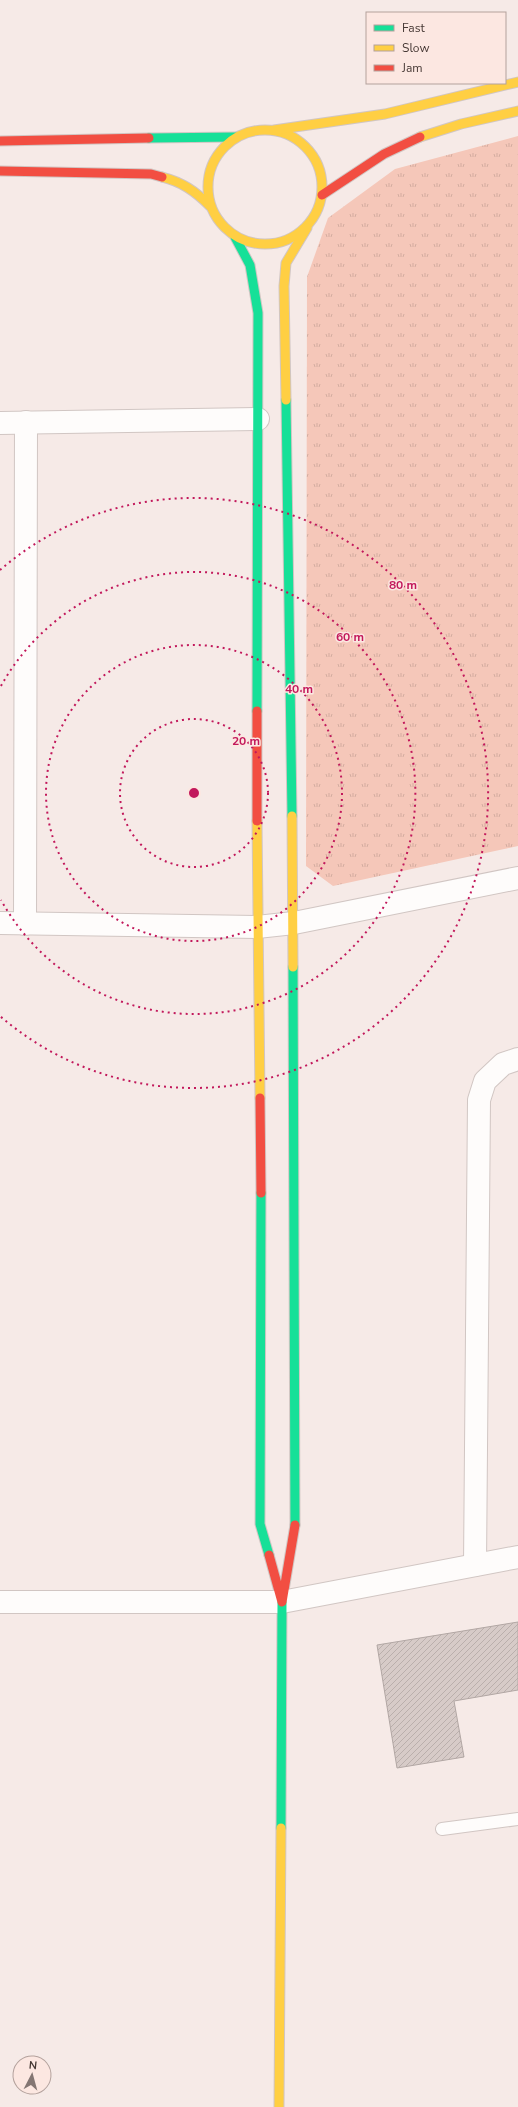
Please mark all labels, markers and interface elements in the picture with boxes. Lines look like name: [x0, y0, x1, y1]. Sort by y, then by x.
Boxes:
legend: [366, 12, 506, 84]
text: Fast: [402, 20, 425, 36]
text: Slow: [402, 40, 430, 56]
text: Jam: [401, 60, 423, 76]
text: 80 m: [389, 577, 417, 593]
text: 60 m: [336, 629, 364, 645]
text: 40 m: [285, 681, 313, 697]
text: 20 m: [232, 733, 260, 749]
centre of rings: [187, 786, 201, 800]
north arrow: [12, 2055, 52, 2095]
text: N: [28, 2058, 38, 2073]

